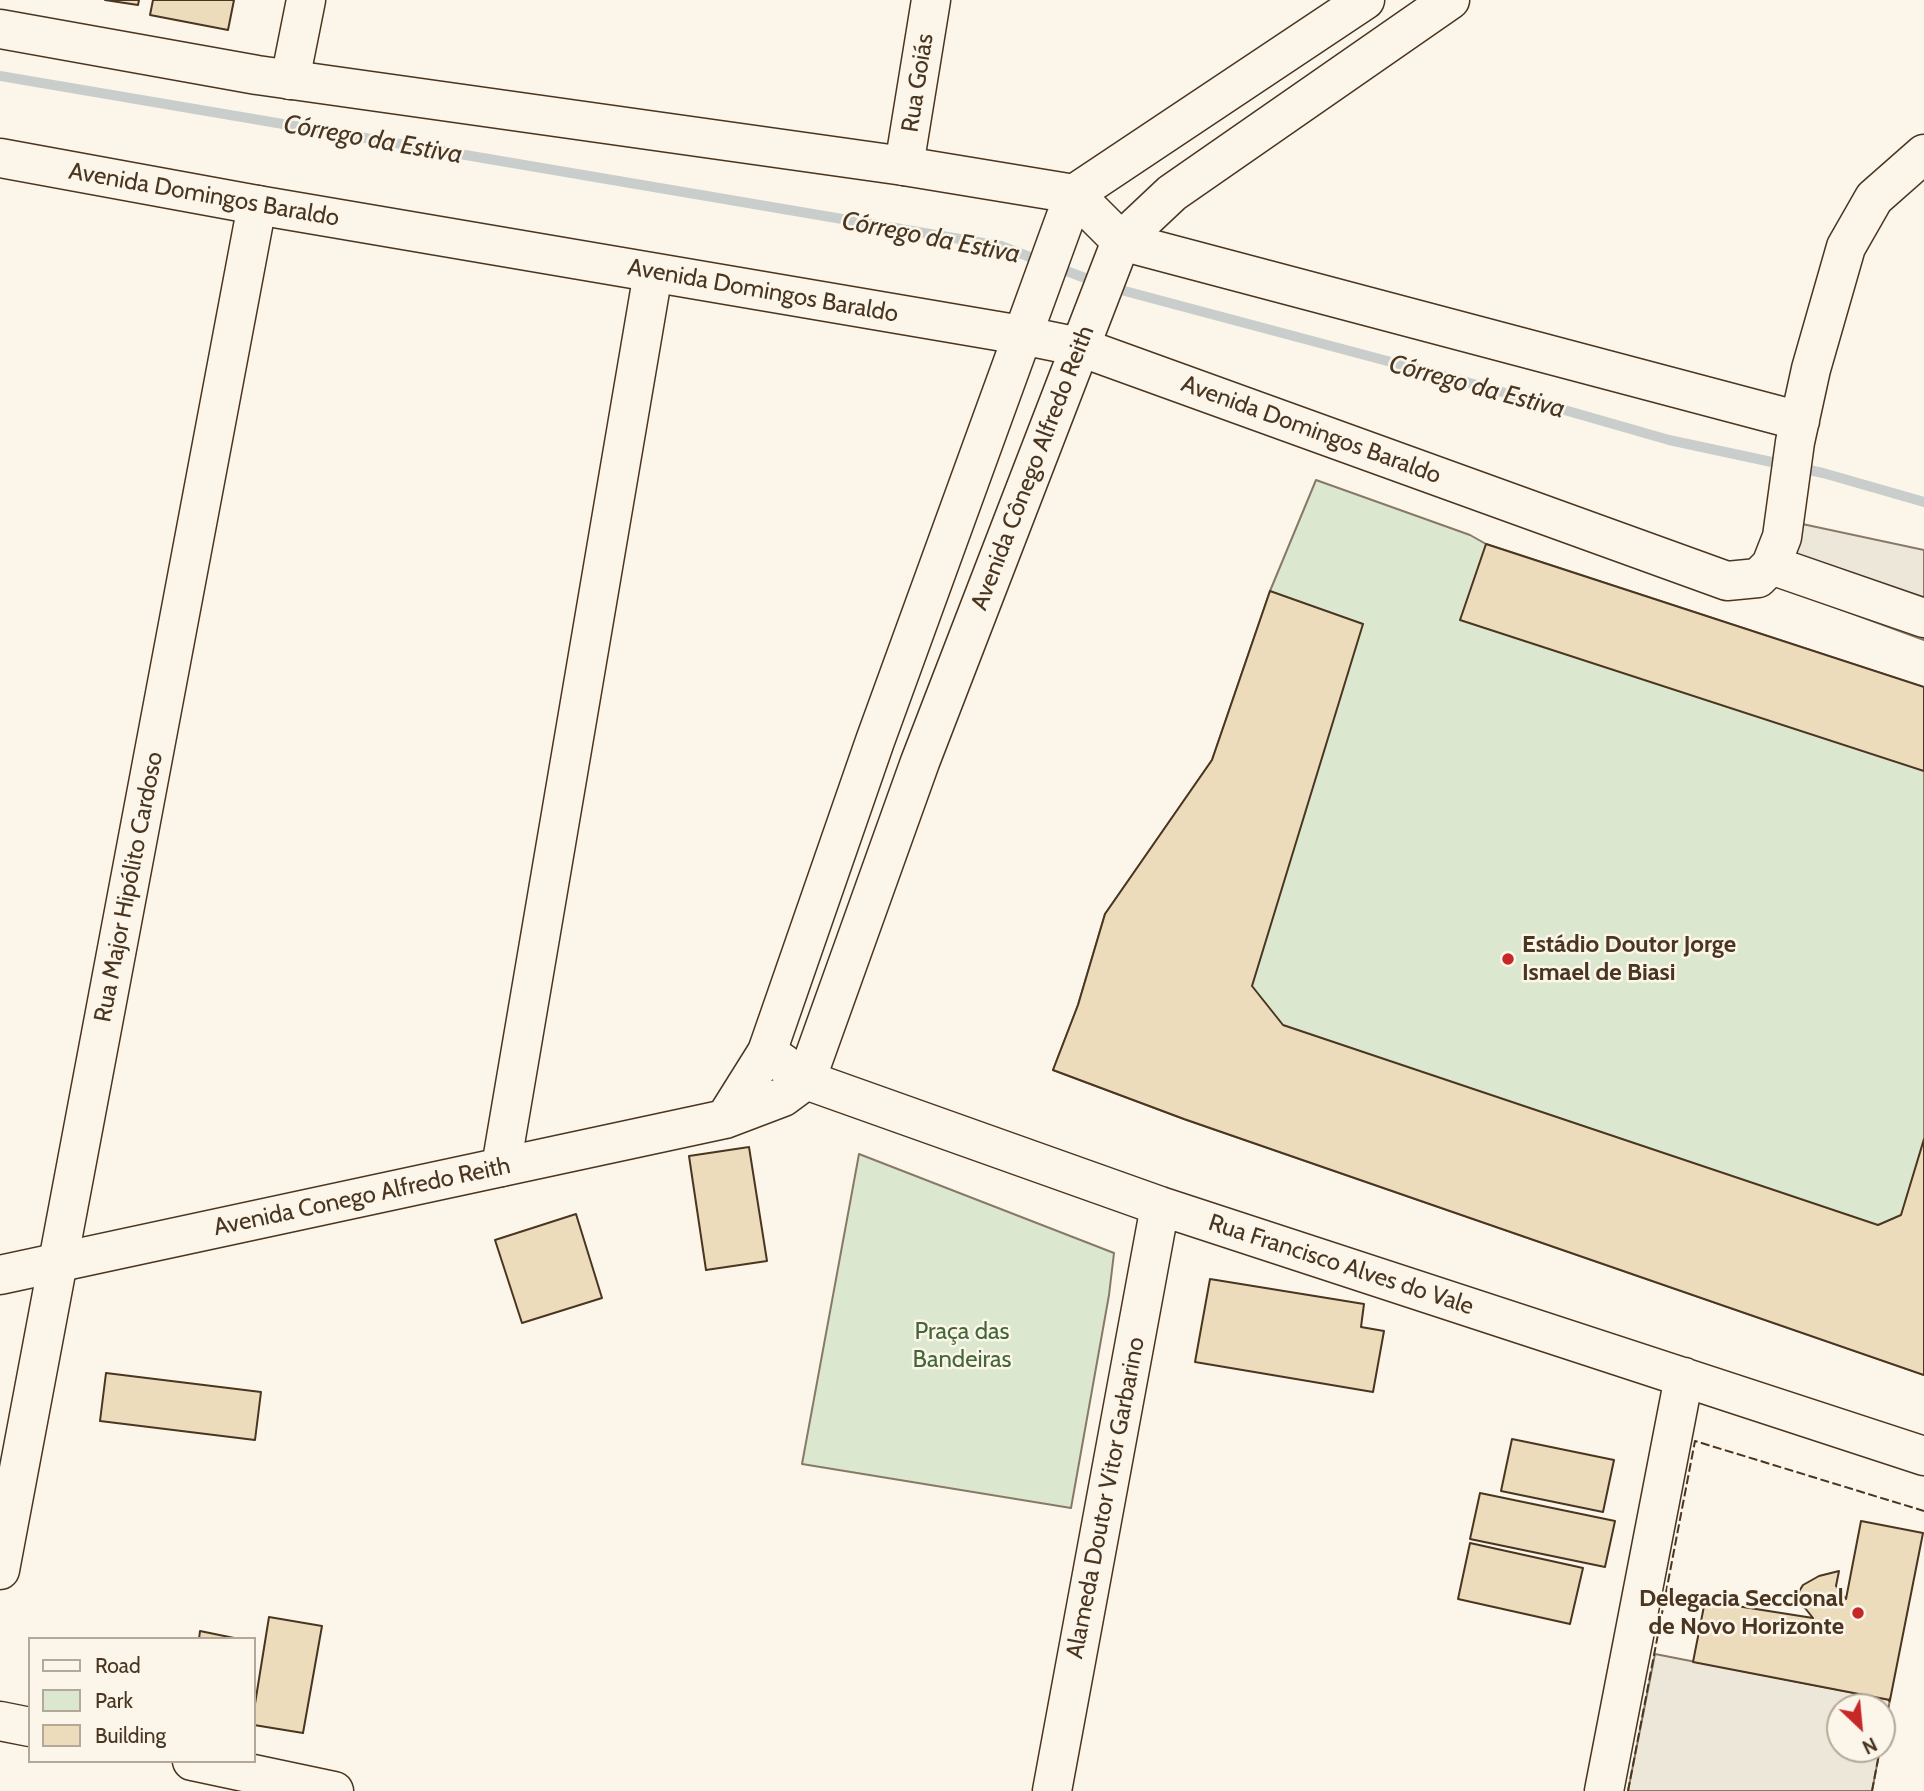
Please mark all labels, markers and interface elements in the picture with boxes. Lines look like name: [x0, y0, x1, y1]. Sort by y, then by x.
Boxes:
street label: Rua Goiás: [896, 32, 940, 134]
water label: Córrego da Estiva: [281, 109, 465, 171]
street label: Avenida Domingos Baraldo: [67, 157, 341, 233]
water label: Córrego da Estiva: [839, 205, 1023, 271]
street label: Avenida Domingos Baraldo: [626, 253, 900, 329]
street label: Avenida Cônego Alfredo Reith: [965, 322, 1101, 614]
water label: Córrego da Estiva: [1386, 349, 1568, 425]
street label: Avenida Domingos Baraldo: [1177, 370, 1445, 490]
street label: Rua Major Hipólito Cardoso: [89, 749, 169, 1025]
place label: Estádio Doutor Jorge Ismael de Biasi: [1522, 931, 1736, 987]
marker: Estádio Doutor Jorge Ismael de Biasi: [1500, 951, 1516, 967]
street label: Avenida Conego Alfredo Reith: [211, 1151, 513, 1243]
street label: Rua Francisco Alves do Vale: [1205, 1209, 1477, 1321]
park label: Praça das Bandeiras: [913, 1318, 1011, 1374]
street label: Alameda Doutor Vitor Garbarino: [1061, 1335, 1151, 1661]
place label: Delegacia Seccional de Novo Horizonte: [1639, 1585, 1844, 1641]
marker: Delegacia Seccional de Novo Horizonte: [1850, 1605, 1866, 1621]
legend: [28, 1637, 256, 1763]
text: Road: [95, 1653, 141, 1678]
text: Park: [95, 1688, 133, 1713]
north arrow: [1826, 1693, 1896, 1763]
text: Building: [95, 1723, 166, 1748]
text: N: [1858, 1732, 1881, 1759]

